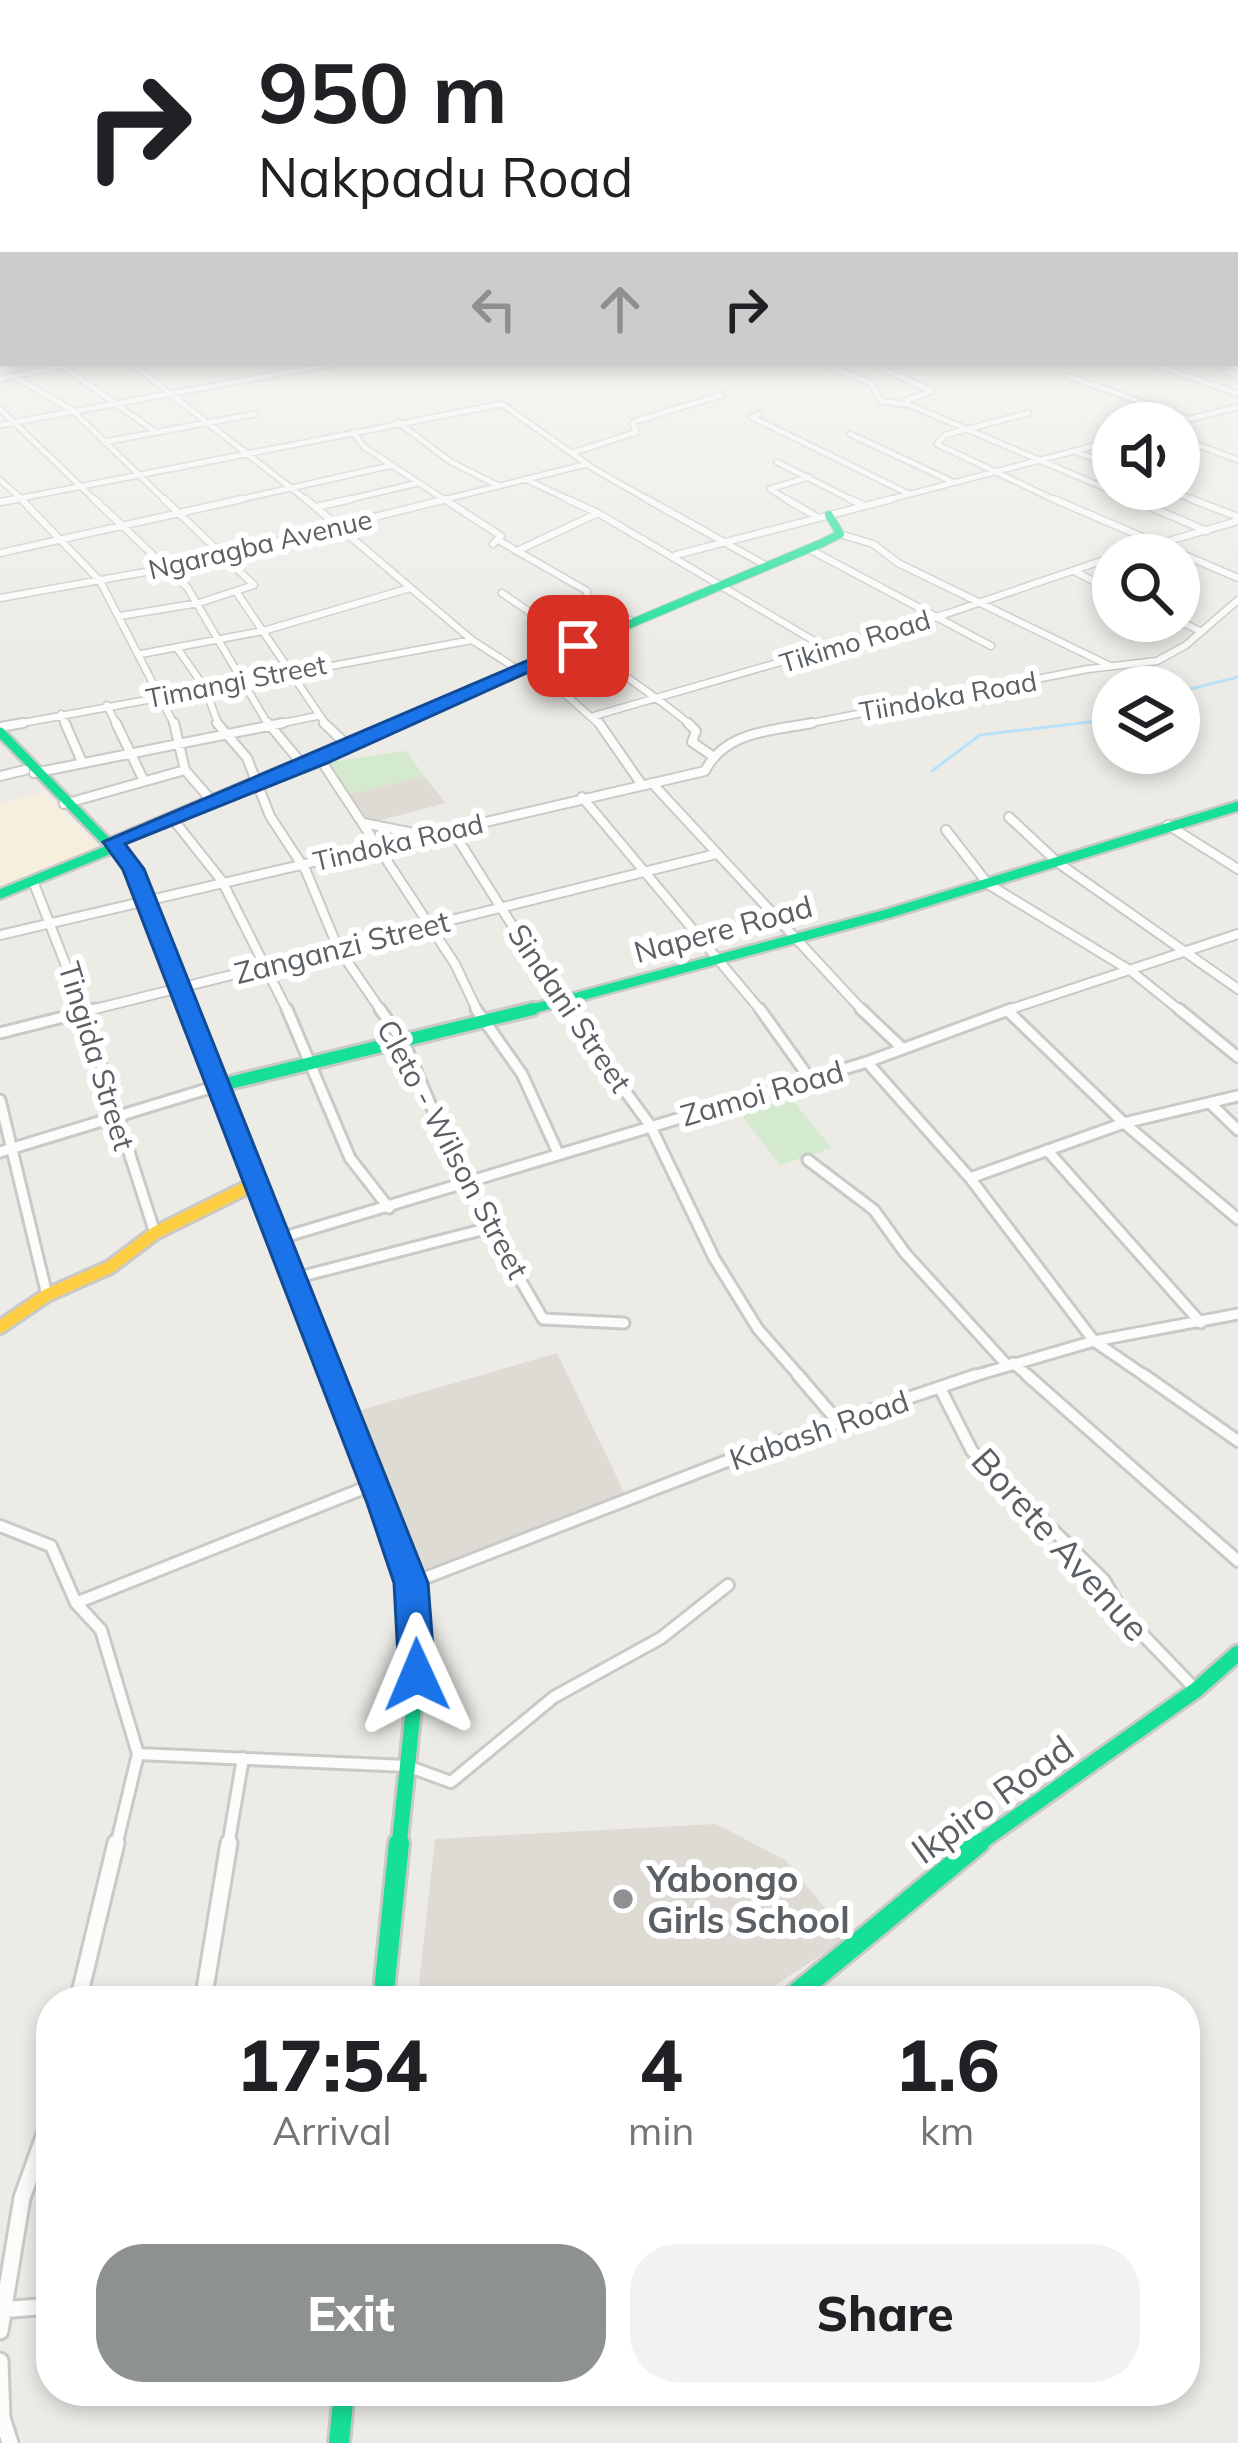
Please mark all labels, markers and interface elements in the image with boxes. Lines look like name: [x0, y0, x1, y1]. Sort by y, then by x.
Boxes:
text: 950 m: [258, 39, 508, 144]
icon: right: [60, 48, 216, 204]
text: Nakpadu Road: [258, 143, 633, 211]
icon: left: [461, 276, 527, 342]
icon: ahead: [587, 276, 653, 342]
icon: right: [713, 276, 779, 342]
map controls: [1092, 402, 1200, 774]
button: sound: [1092, 402, 1200, 510]
street label: Ngaragba Avenue: [145, 502, 375, 586]
button: search: [1092, 534, 1200, 642]
pin: [527, 595, 629, 697]
street label: Tikimo Road: [776, 602, 934, 680]
icon: arrive: [545, 613, 611, 679]
street label: Timangi Street: [143, 647, 329, 715]
street label: Tiindoka Road: [857, 664, 1039, 728]
button: layers: [1092, 666, 1200, 774]
street label: Tindoka Road: [310, 806, 486, 878]
street label: Napere Road: [630, 887, 816, 971]
street label: Zanganzi Street: [231, 902, 453, 992]
street label: Sindani Street: [500, 917, 640, 1099]
street label: Tingida Street: [50, 957, 144, 1155]
street label: Cleto - Wilson Street: [369, 1013, 537, 1285]
street label: Zamoi Road: [676, 1052, 848, 1134]
street label: Kabash Road: [724, 1382, 914, 1478]
street label: Borete Avenue: [963, 1438, 1159, 1650]
position arrow: [354, 1612, 480, 1738]
street label: Ikpiro Road: [902, 1725, 1082, 1873]
place label: Yabongo Girls School: [646, 1856, 850, 1942]
marker: Yabongo Girls School: [610, 1886, 636, 1912]
text: 17:54: [236, 2019, 428, 2109]
text: 4: [640, 2019, 683, 2109]
text: 1.6: [895, 2019, 1000, 2109]
text: Arrival: [272, 2106, 392, 2155]
text: min: [628, 2106, 694, 2155]
text: km: [920, 2106, 974, 2155]
button: Exit: [96, 2244, 606, 2382]
button: Share: [630, 2244, 1140, 2382]

